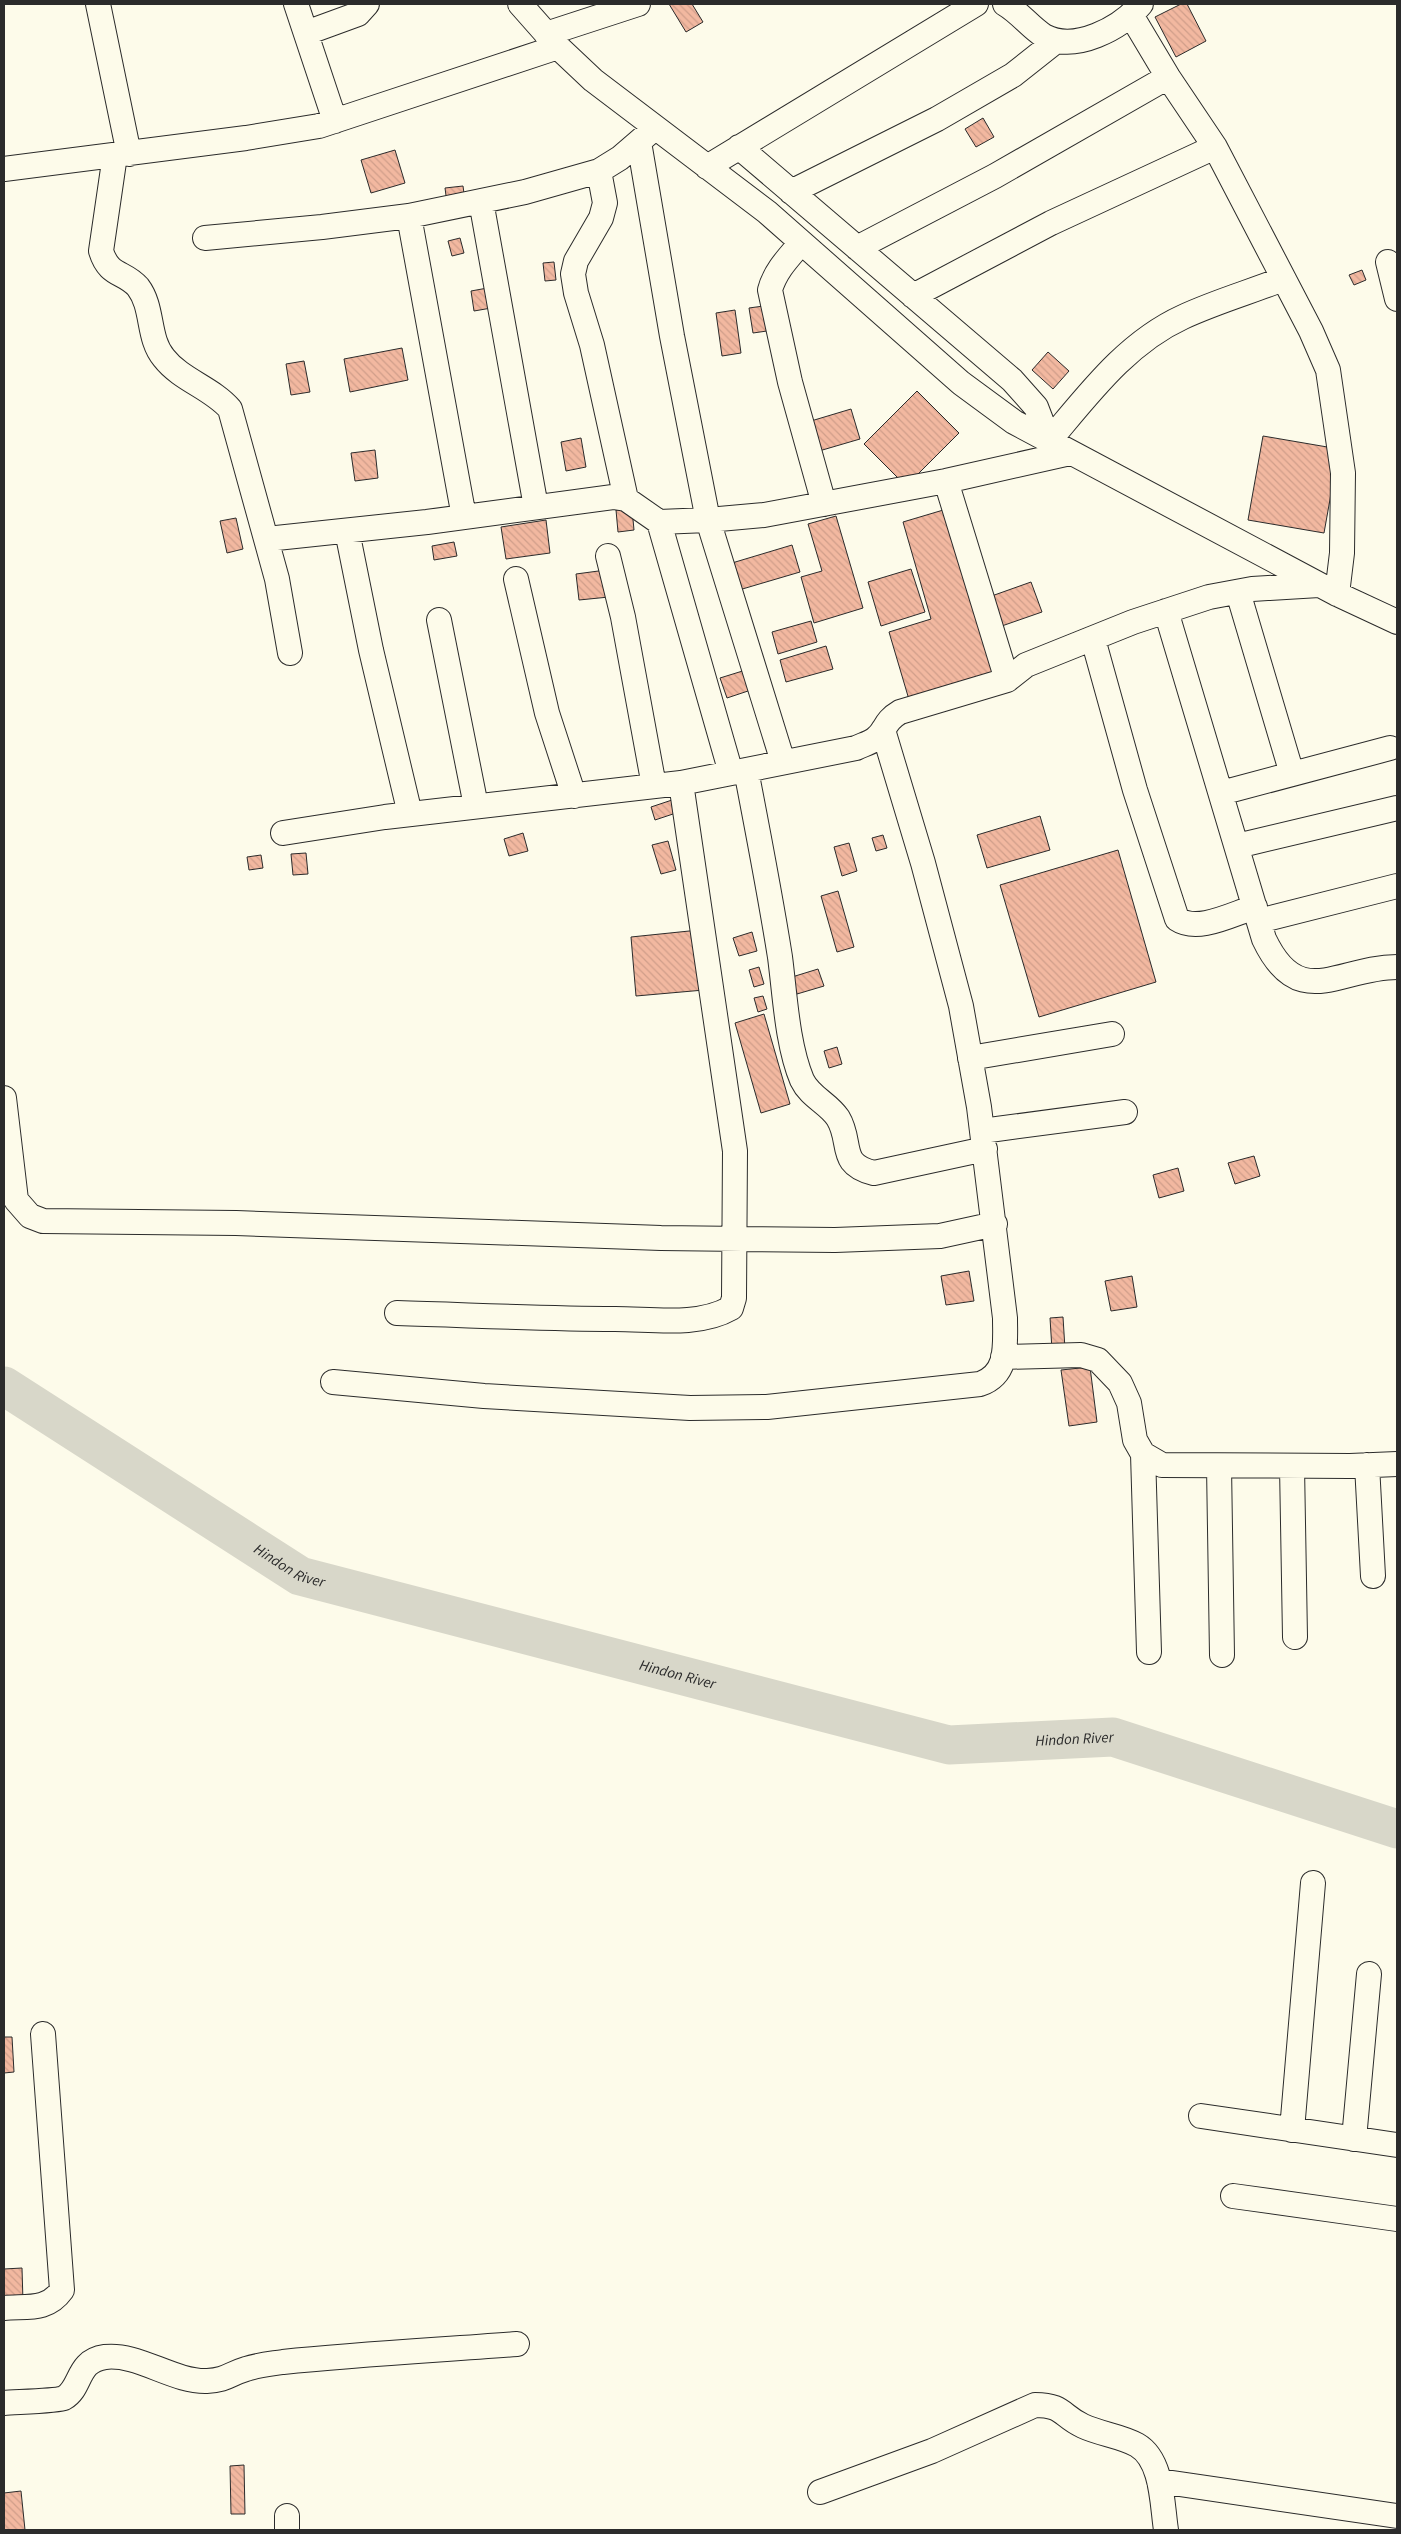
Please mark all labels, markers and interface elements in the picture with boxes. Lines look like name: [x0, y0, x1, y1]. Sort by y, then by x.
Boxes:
water label: Hindon River: [250, 1539, 328, 1593]
water label: Hindon River: [637, 1654, 719, 1695]
water label: Hindon River: [1035, 1726, 1115, 1751]

